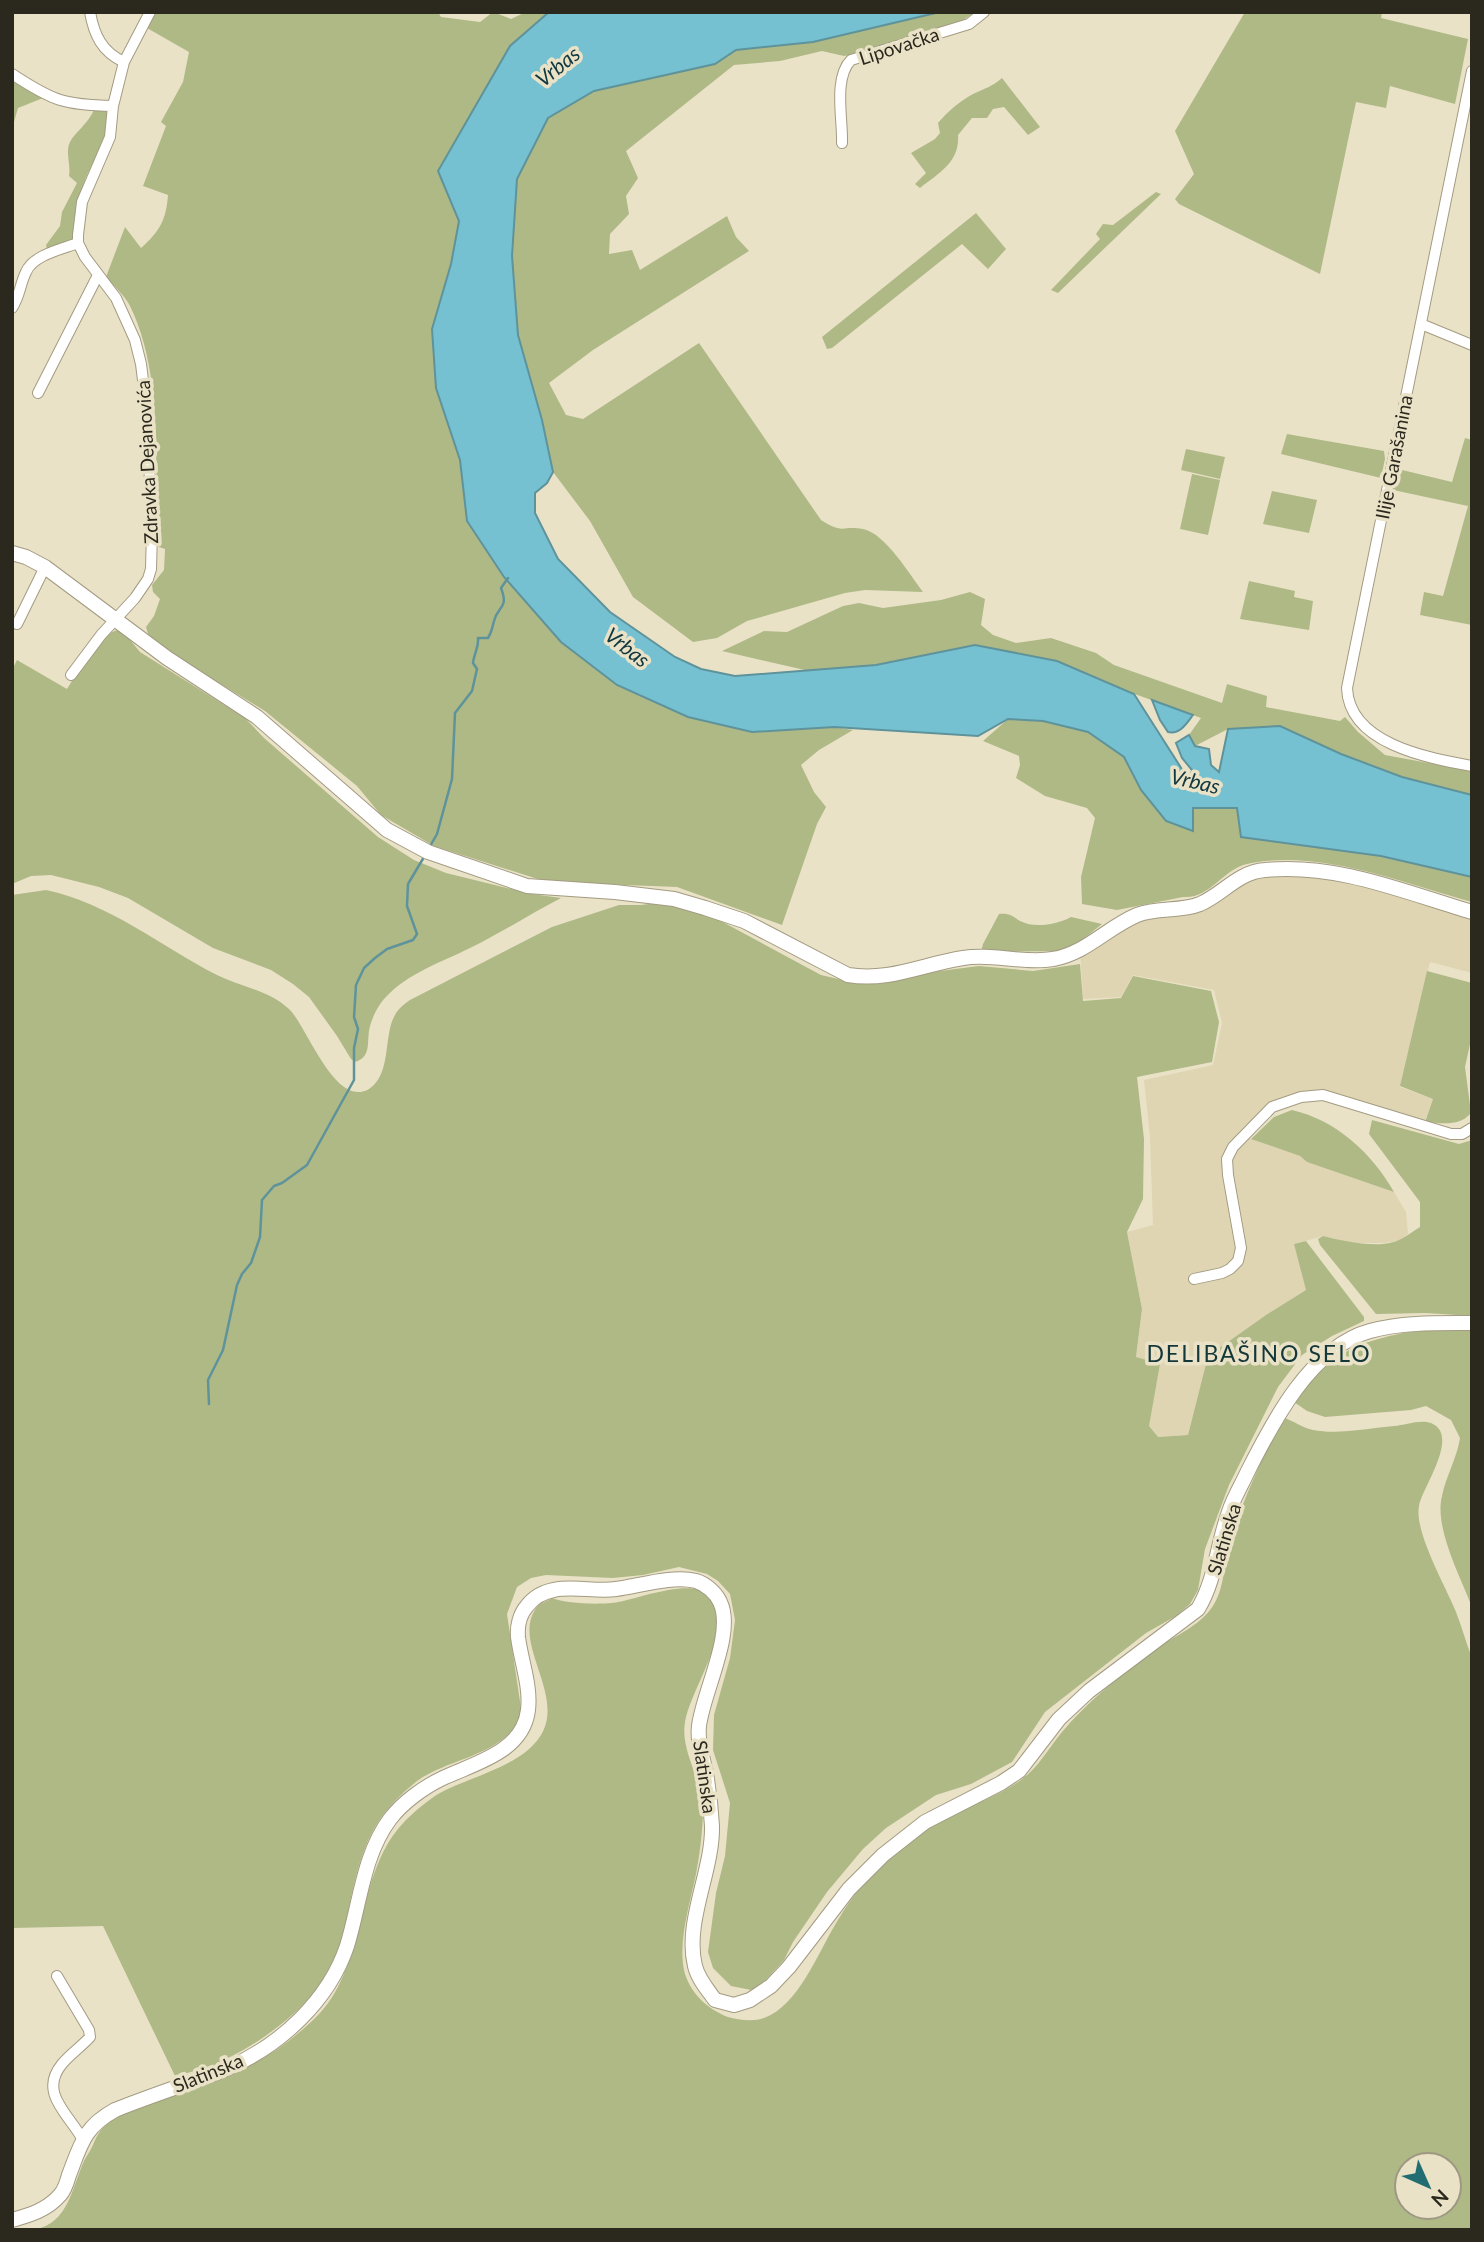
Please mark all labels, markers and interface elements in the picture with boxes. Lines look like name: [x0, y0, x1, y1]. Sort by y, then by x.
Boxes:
street label: Lipovačka: [856, 22, 942, 69]
water label: Vrbas: [530, 41, 584, 91]
street label: Zdravka Dejanovića: [131, 380, 162, 544]
street label: Ilije Garašanina: [1370, 393, 1417, 521]
water label: Vrbas: [601, 622, 655, 672]
water label: Vrbas: [1168, 763, 1222, 798]
district label: DELIBAŠINO SELO: [1146, 1339, 1372, 1367]
street label: Slatinska: [1202, 1500, 1245, 1577]
street label: Slatinska: [689, 1739, 722, 1815]
street label: Slatinska: [169, 2048, 246, 2097]
north arrow: [1393, 2151, 1463, 2221]
text: N: [1427, 2185, 1454, 2212]

